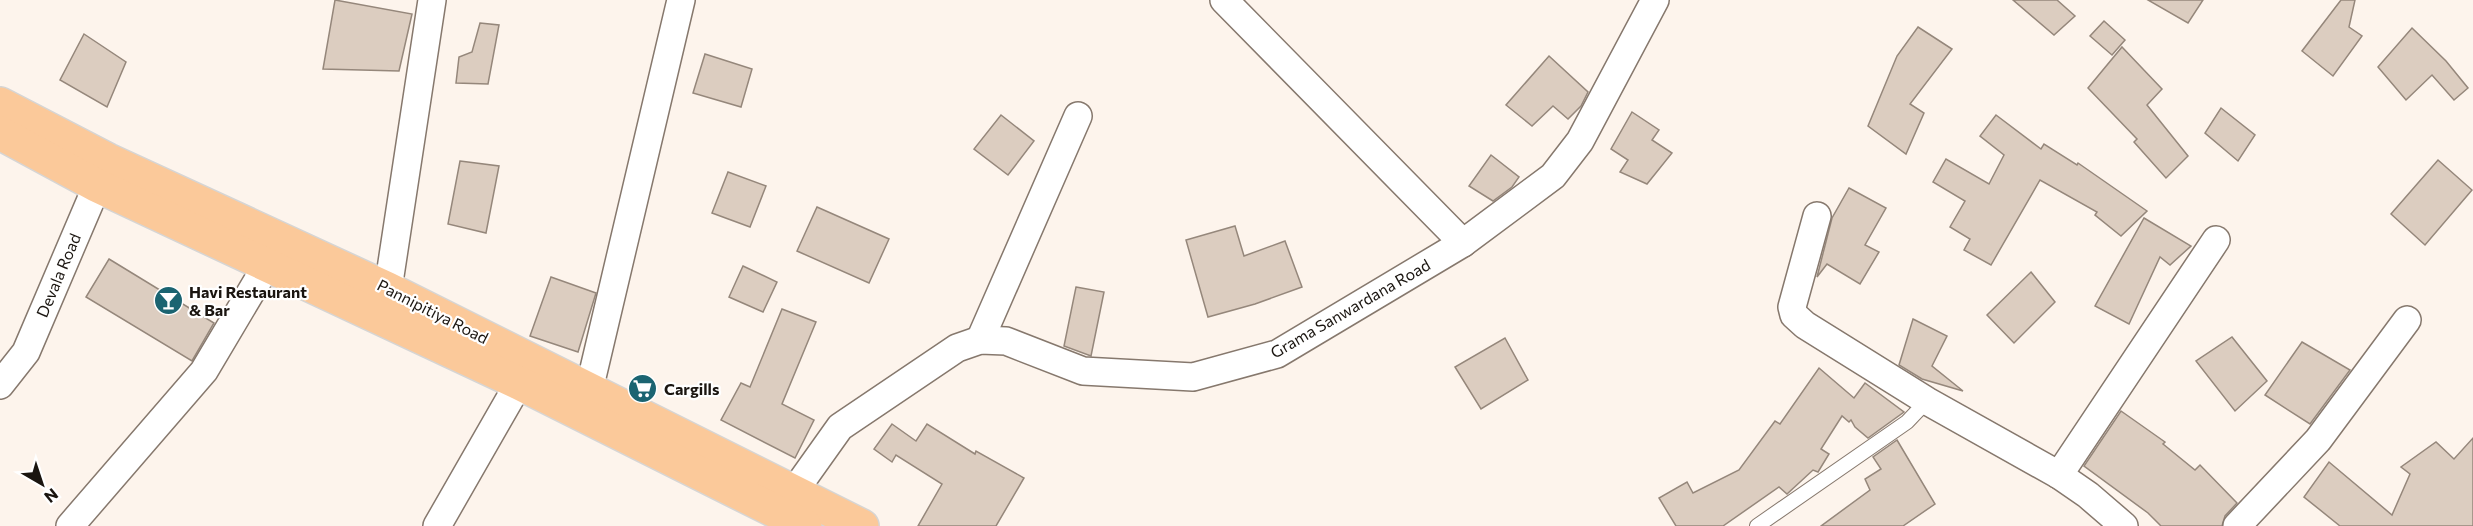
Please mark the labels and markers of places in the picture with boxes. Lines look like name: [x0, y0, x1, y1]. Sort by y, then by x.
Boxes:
place label: Havi Restaurant & Bar: [189, 282, 307, 319]
bar icon: Havi Restaurant & Bar: [152, 284, 184, 316]
supermarket icon: Cargills: [627, 372, 659, 404]
place label: Cargills: [664, 379, 719, 398]

